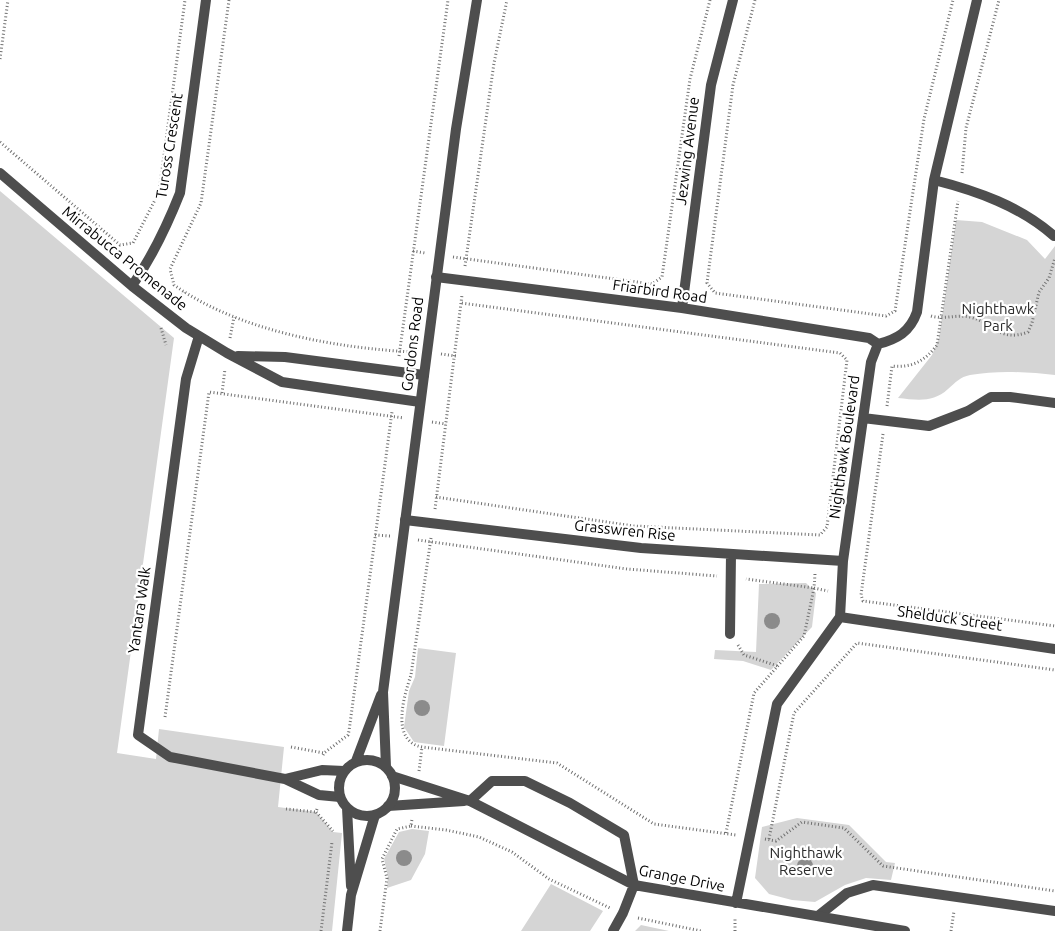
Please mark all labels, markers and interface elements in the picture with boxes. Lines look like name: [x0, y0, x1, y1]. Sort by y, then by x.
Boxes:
street label: Tuross Crescent: [152, 92, 186, 200]
street label: Jezwing Avenue: [672, 96, 702, 206]
street label: Mirrabucca Promenade: [59, 202, 191, 314]
street label: Friarbird Road: [612, 276, 708, 306]
street label: Gordons Road: [398, 296, 426, 392]
park label: Nighthawk Park: [962, 300, 1035, 334]
street label: Nighthawk Boulevard: [826, 374, 862, 520]
street label: Grasswren Rise: [574, 516, 676, 544]
street label: Yantara Walk: [124, 565, 154, 655]
street label: Shelduck Street: [896, 602, 1004, 634]
park label: Nighthawk Reserve: [770, 844, 843, 878]
street label: Grange Drive: [637, 861, 727, 895]

